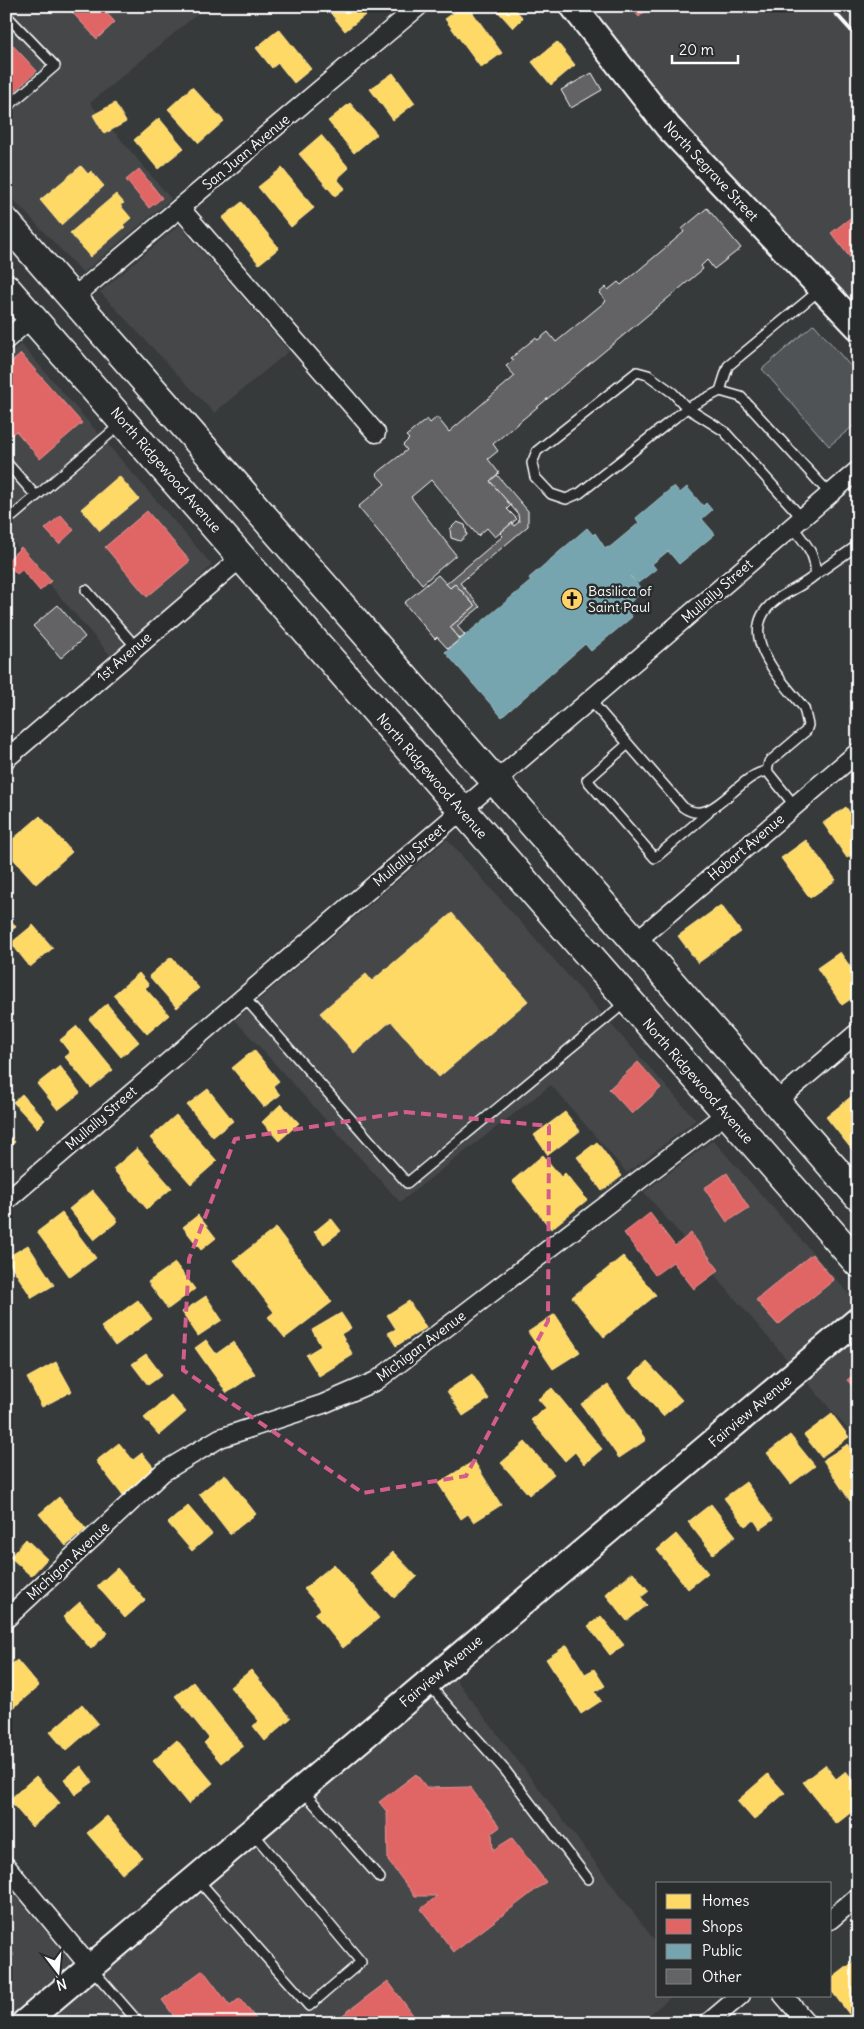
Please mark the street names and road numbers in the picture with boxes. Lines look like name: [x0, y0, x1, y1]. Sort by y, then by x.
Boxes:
street label: San Juan Avenue: [199, 110, 293, 194]
street label: North Segrave Street: [660, 117, 762, 225]
street label: North Ridgewood Avenue: [107, 404, 225, 536]
street label: Mullally Street: [678, 555, 757, 627]
street label: 1st Avenue: [93, 628, 155, 686]
street label: North Ridgewood Avenue: [373, 710, 491, 842]
street label: Hobart Avenue: [704, 810, 788, 884]
street label: Mullally Street: [369, 819, 449, 890]
street label: North Ridgewood Avenue: [639, 1015, 757, 1147]
street label: Mullally Street: [62, 1082, 141, 1154]
street label: Michigan Avenue: [373, 1307, 469, 1385]
street label: Fairview Avenue: [705, 1371, 795, 1451]
street label: Michigan Avenue: [23, 1518, 113, 1604]
street label: Fairview Avenue: [396, 1631, 486, 1711]

